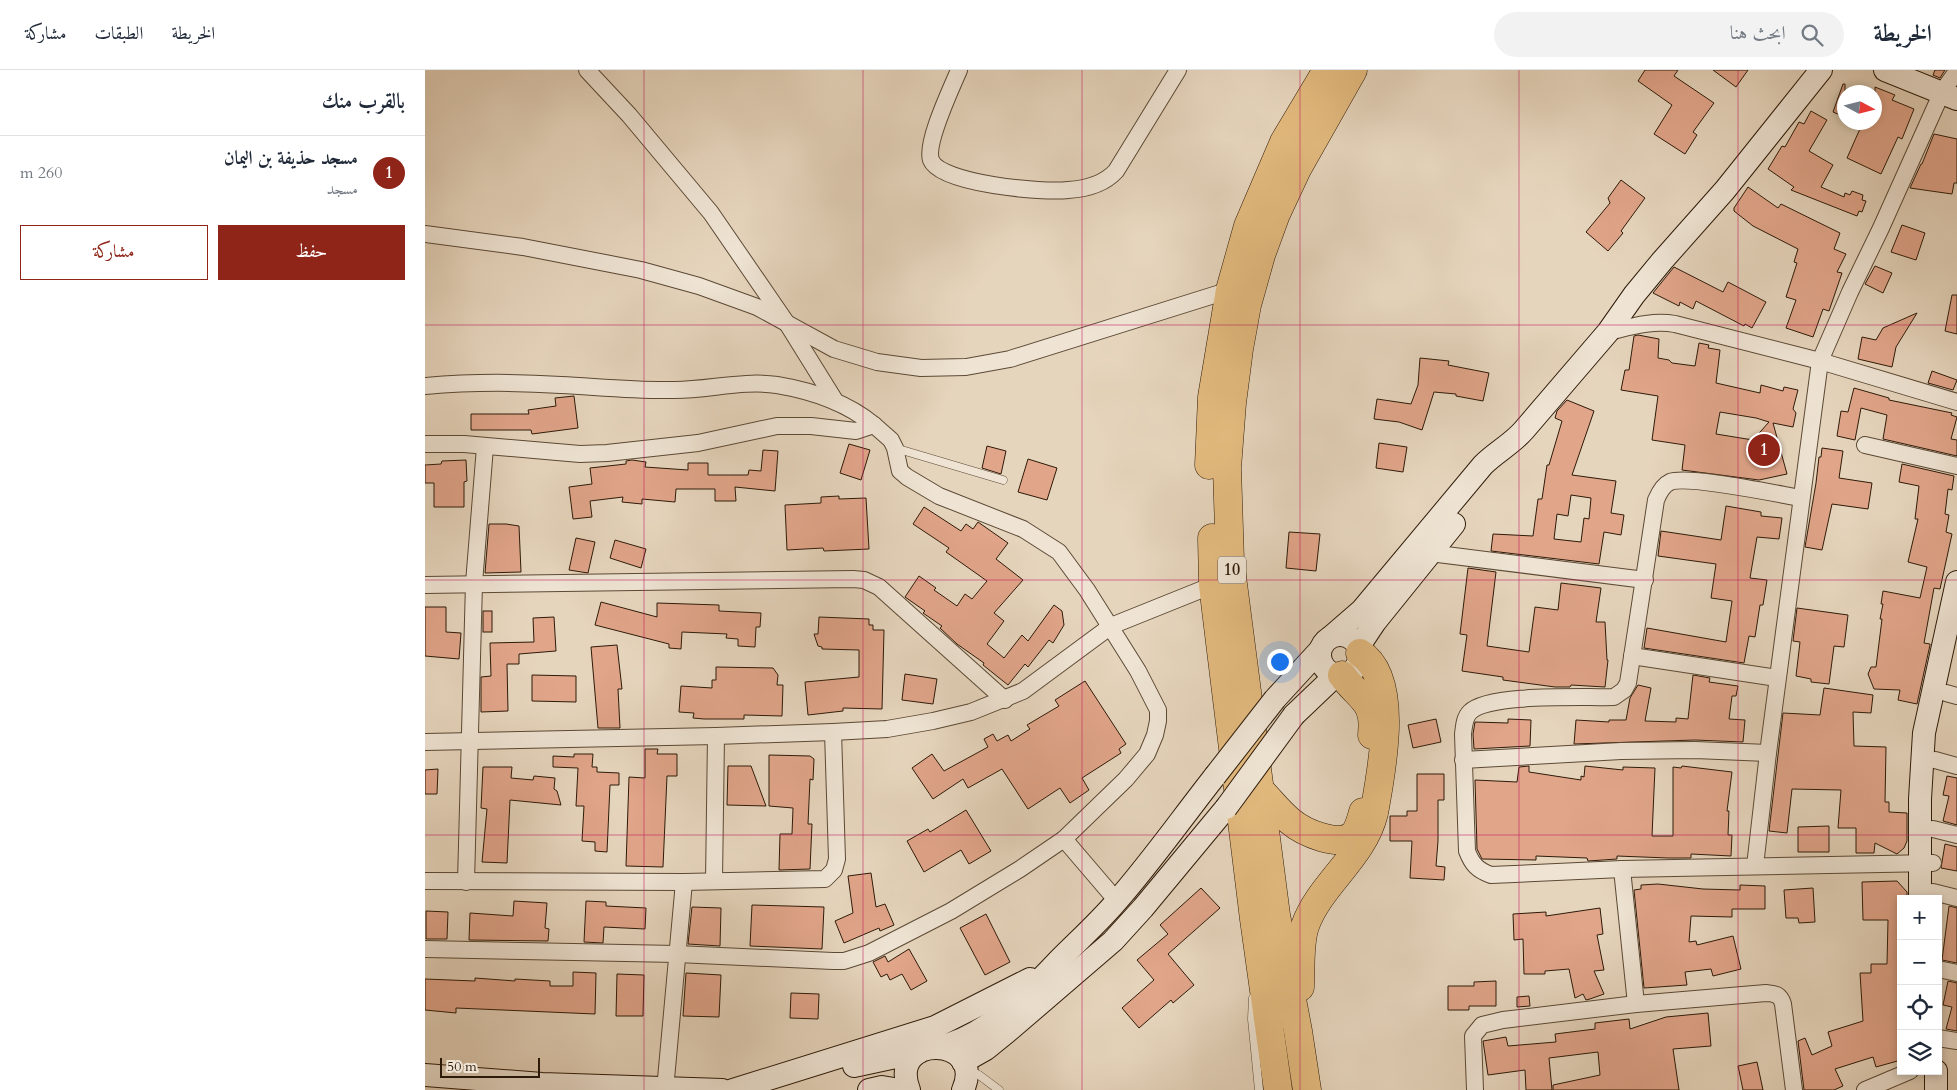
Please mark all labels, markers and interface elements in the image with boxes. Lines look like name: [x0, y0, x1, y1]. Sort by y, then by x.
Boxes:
search box: [1494, 12, 1844, 57]
text: الخريطة: [1874, 17, 1932, 50]
text: ابحث هنا: [1730, 20, 1786, 46]
text: مشاركة: [25, 21, 66, 46]
text: الطبقات: [94, 21, 143, 46]
text: الخريطة: [171, 21, 215, 46]
icon: search: [1798, 21, 1826, 49]
north arrow: [1837, 85, 1882, 130]
text: بالقرب منك: [322, 87, 405, 116]
text: مسجد حذيفة بن اليمان: [224, 145, 358, 171]
text: 260 m: [20, 162, 62, 184]
text: 1: [385, 162, 393, 184]
text: مسجد: [327, 178, 358, 200]
button: مشاركة: [20, 225, 208, 280]
button: حفظ: [218, 225, 405, 280]
pin: 1: [1748, 431, 1780, 469]
road number: 10: [1218, 556, 1246, 584]
your location: [1267, 649, 1293, 675]
map controls: [1897, 895, 1942, 1075]
button: +: [1897, 895, 1942, 940]
button: −: [1897, 940, 1942, 985]
button: locate: [1897, 985, 1942, 1030]
button: layers: [1897, 1030, 1942, 1075]
scale bar: [440, 1055, 540, 1078]
text: 50 m: [447, 1057, 477, 1076]

